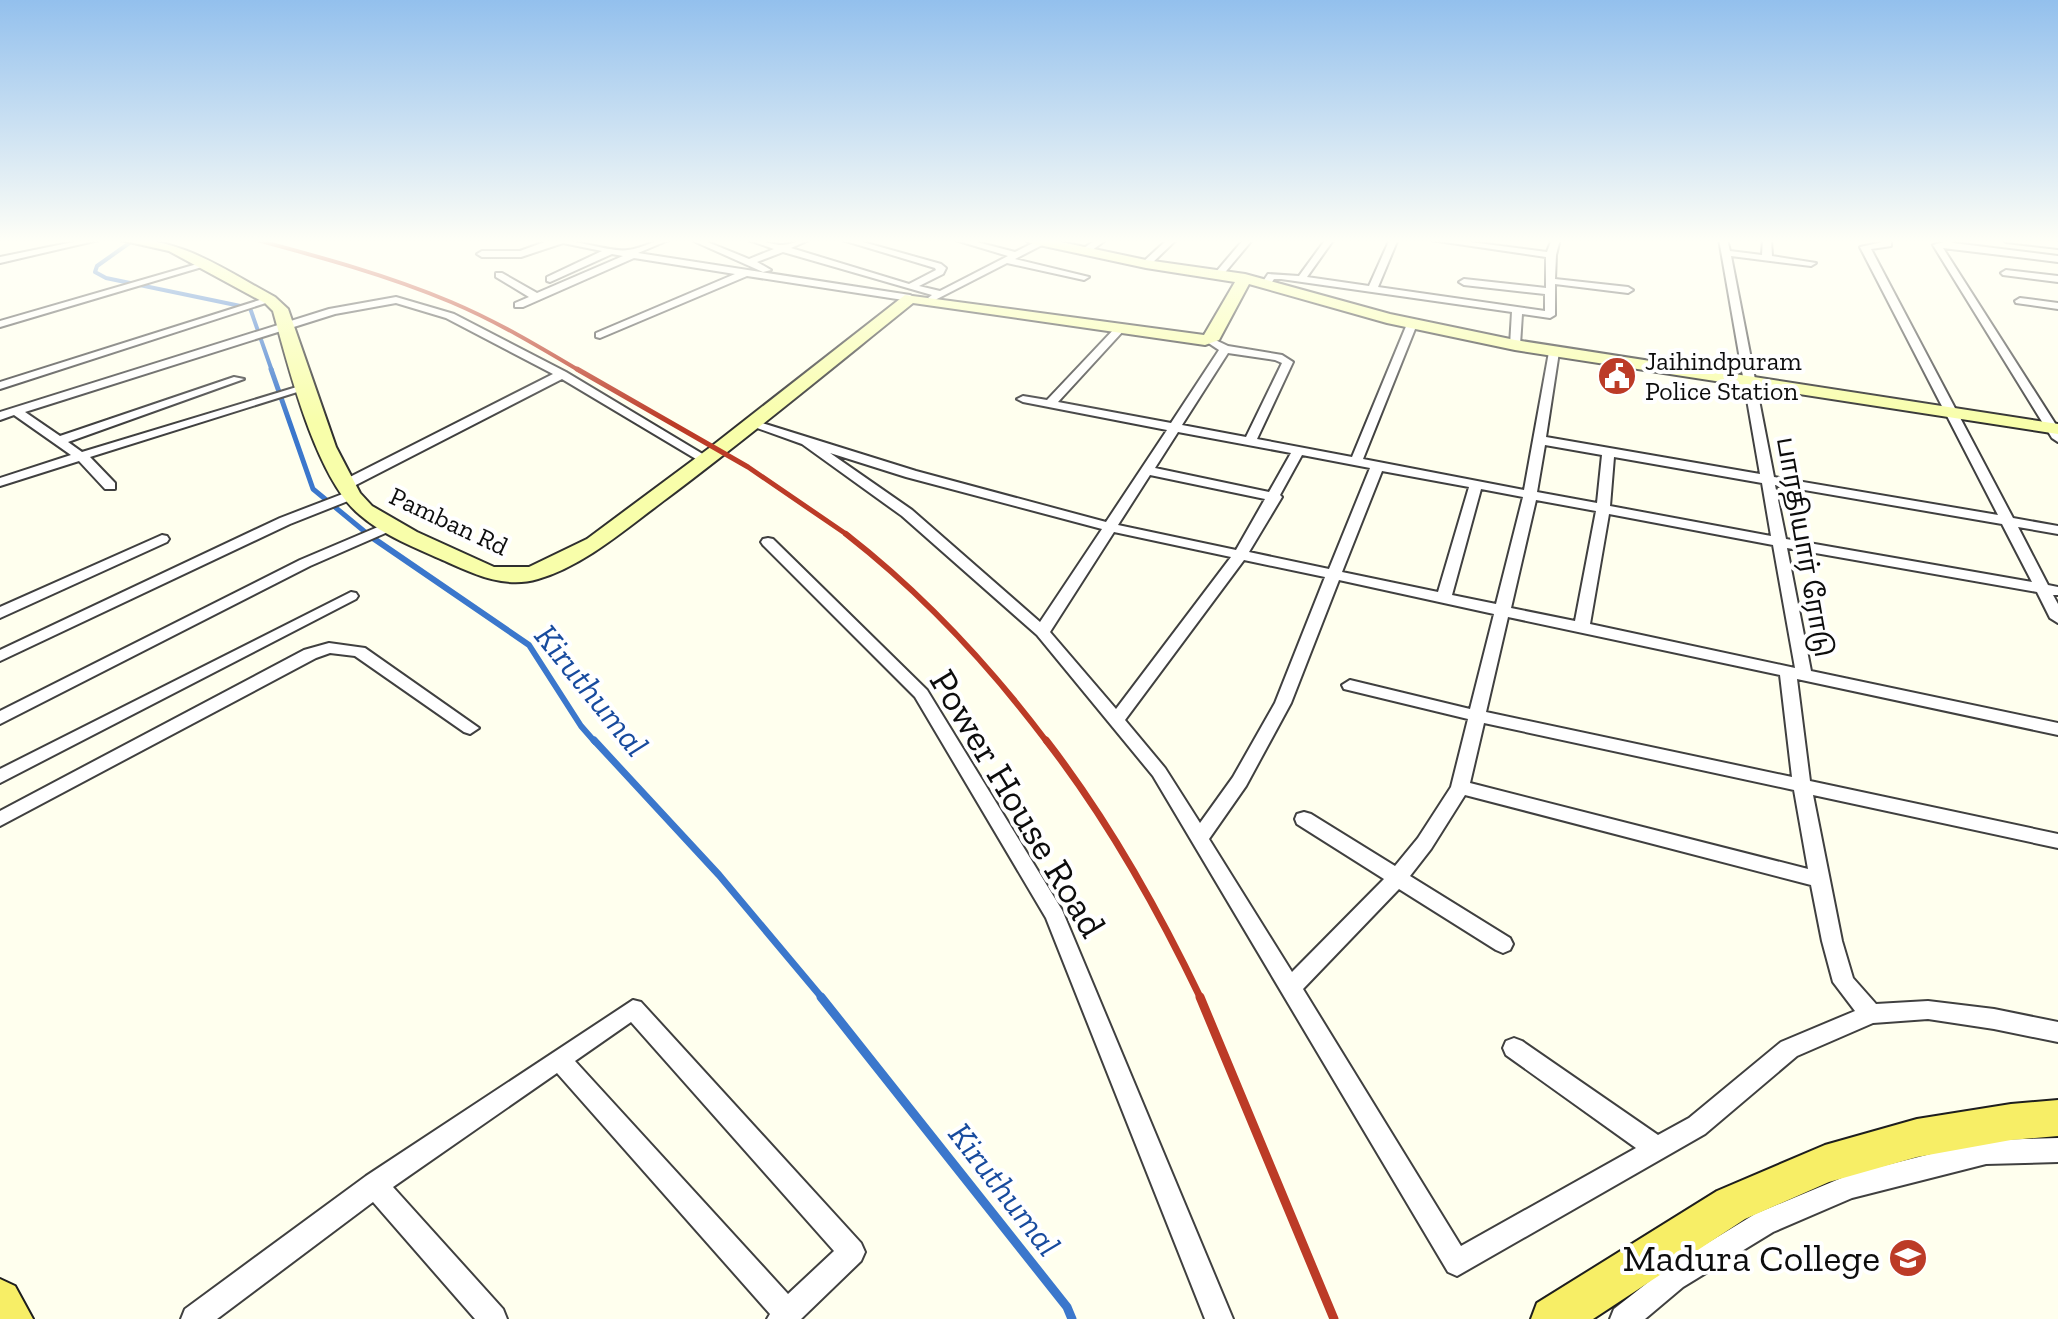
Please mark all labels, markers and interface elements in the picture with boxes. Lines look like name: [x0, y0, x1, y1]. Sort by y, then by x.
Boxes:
place label: Jaihindpuram Police Station: [1645, 345, 1802, 407]
public building icon: Jaihindpuram Police Station: [1596, 355, 1638, 397]
street label: பாரதியார் ரோடு: [1769, 435, 1840, 660]
street label: Pamban Rd: [385, 480, 513, 562]
water label: Kiruthumal: [526, 616, 657, 765]
street label: Power House Road: [920, 661, 1116, 945]
water label: Kiruthumal: [940, 1115, 1069, 1264]
place label: Madura College: [1623, 1235, 1880, 1281]
school or university icon: Madura College: [1887, 1237, 1929, 1279]

